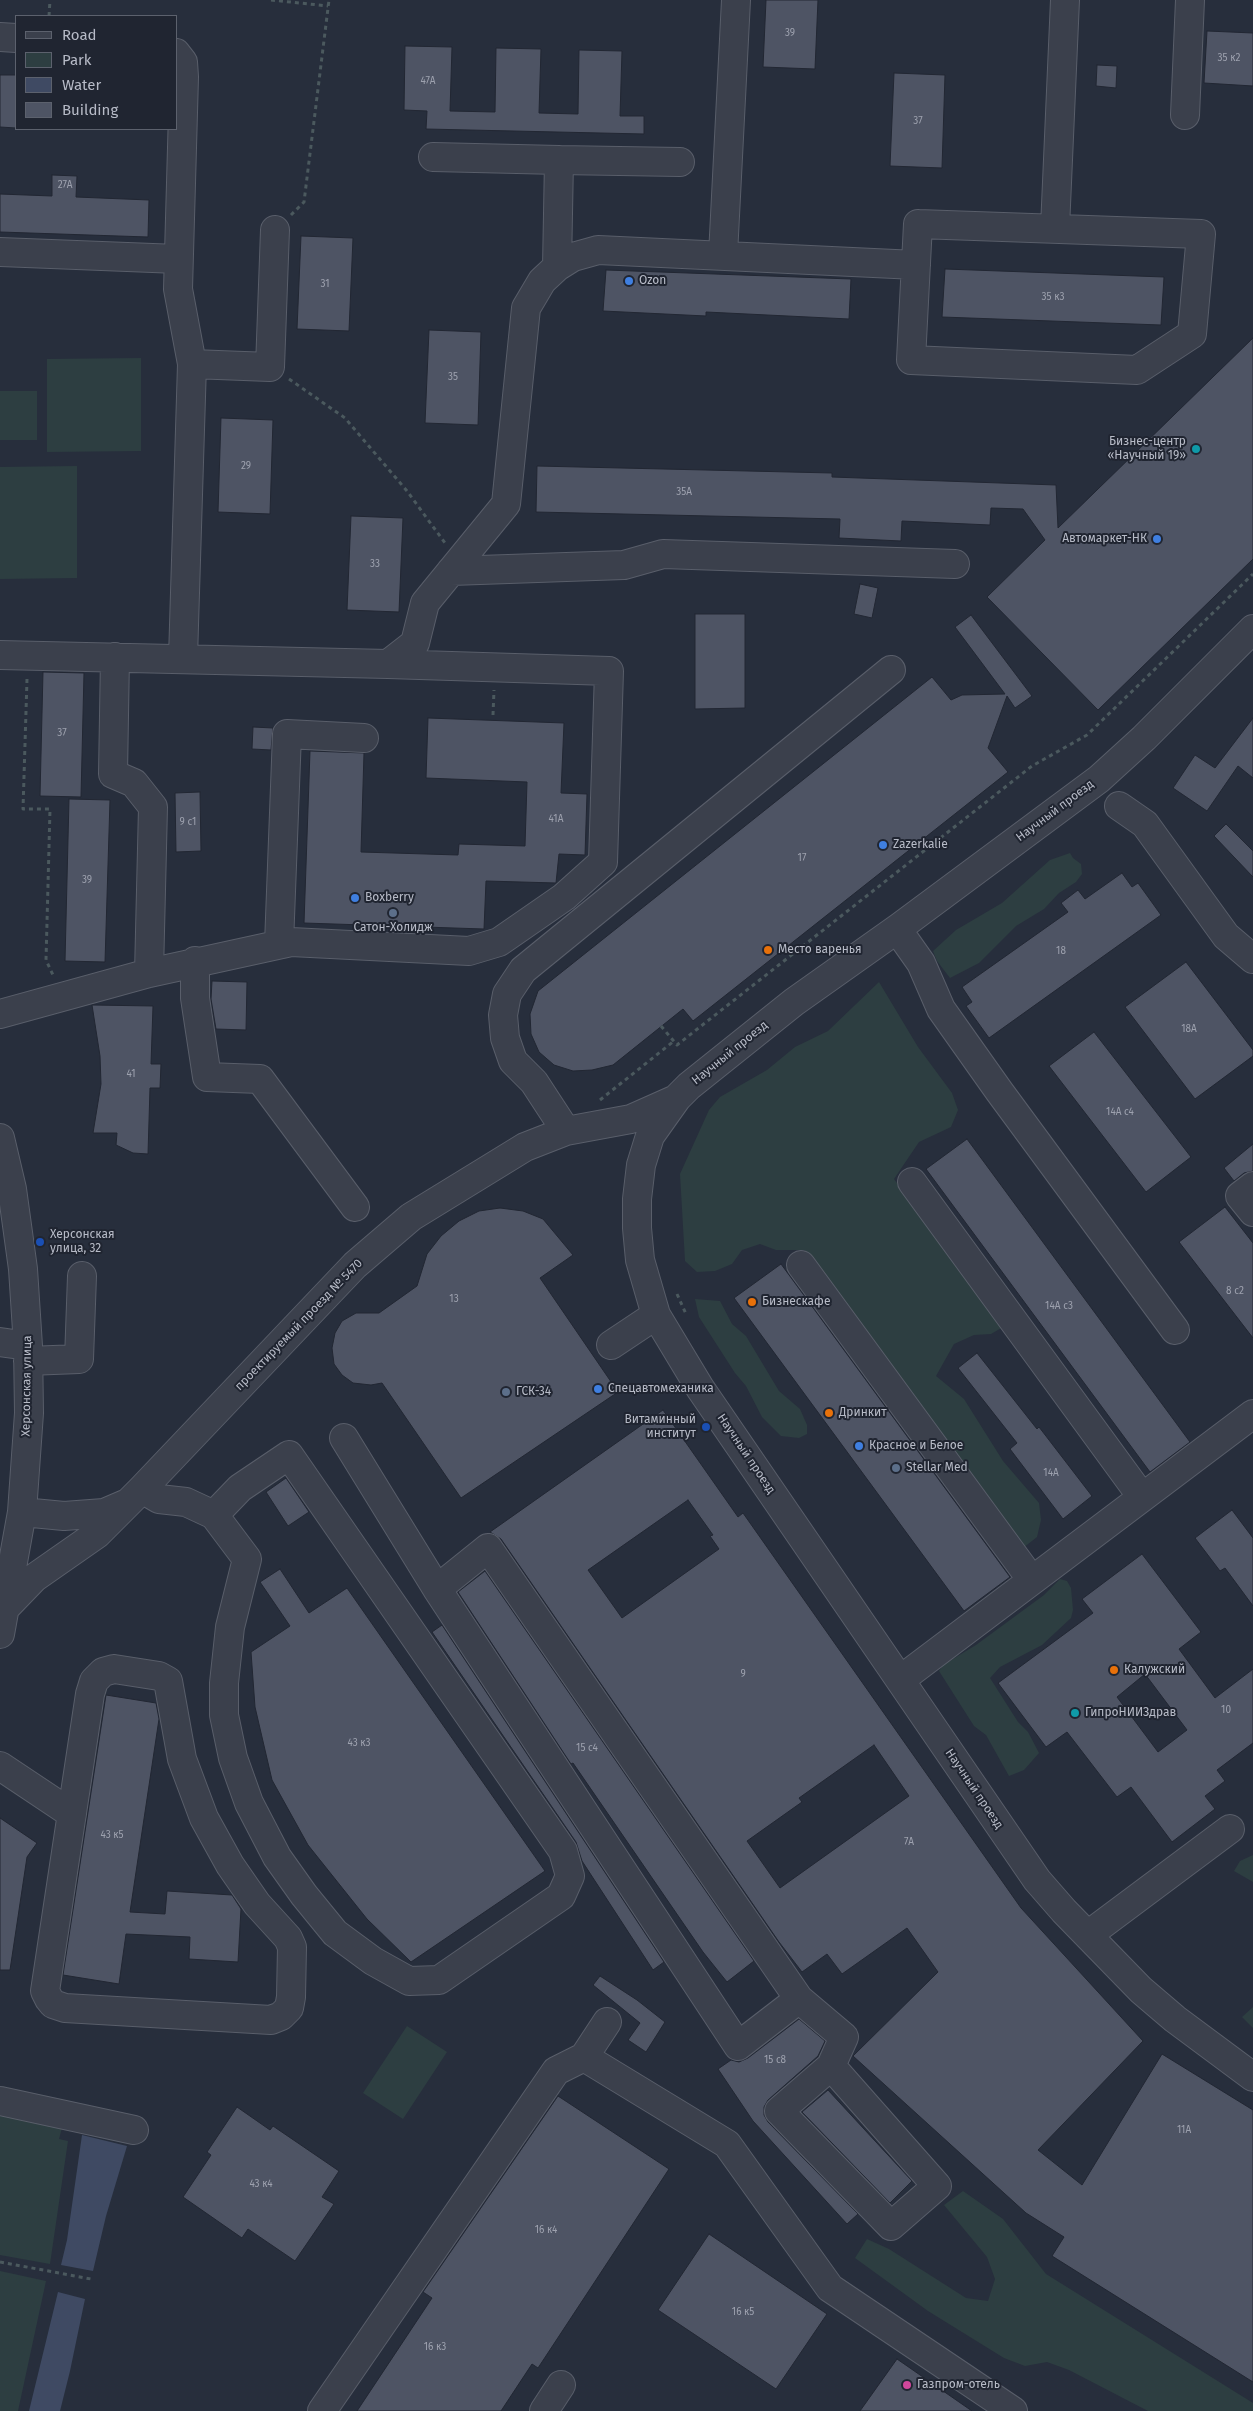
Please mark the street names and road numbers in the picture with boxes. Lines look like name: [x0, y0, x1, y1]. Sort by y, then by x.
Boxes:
street label: Научный проезд: [1013, 777, 1097, 845]
street label: Научный проезд: [689, 1018, 771, 1088]
street label: проектируемый проезд № 5470: [232, 1256, 366, 1394]
street label: Херсонская улица: [19, 1335, 35, 1437]
street label: Научный проезд: [714, 1411, 778, 1497]
street label: Научный проезд: [942, 1746, 1006, 1832]

